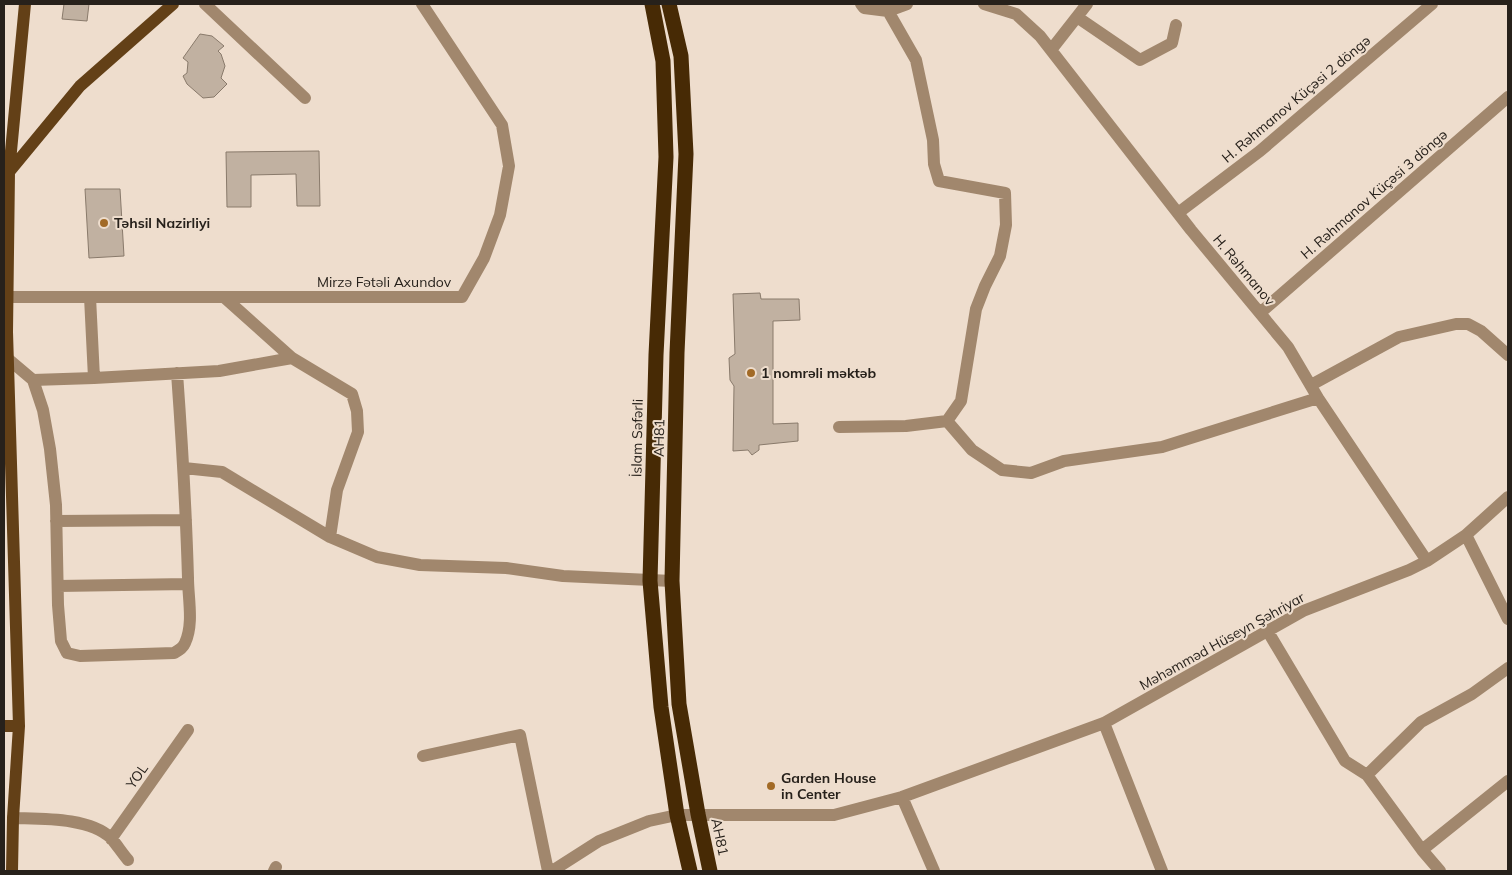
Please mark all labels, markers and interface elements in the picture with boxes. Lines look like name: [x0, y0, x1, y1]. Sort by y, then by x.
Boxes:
street label: H. Rəhmanov Küçəsi 2 döngə: [1218, 31, 1374, 167]
street label: H. Rəhmanov Küçəsi 3 döngə: [1297, 125, 1451, 263]
place label: Təhsil Nazirliyi: [114, 214, 210, 232]
marker: Təhsil Nazirliyi: [98, 217, 110, 229]
street label: H. Rəhmanov: [1209, 231, 1279, 310]
street label: Mirzə Fətəli Axundov: [317, 273, 452, 291]
place label: 1 nomrəli məktəb: [761, 364, 876, 382]
marker: 1 nomrəli məktəb: [745, 367, 757, 379]
street label: İslam Səfərli: [627, 399, 647, 477]
street label: AH81: [650, 419, 668, 457]
street label: Məhəmməd Hüseyn Şəhriyar: [1136, 588, 1309, 694]
street label: YOL: [122, 760, 152, 793]
place label: Garden House in Center: [781, 769, 877, 803]
marker: Garden House in Center: [765, 780, 777, 792]
street label: AH81: [707, 817, 733, 857]

